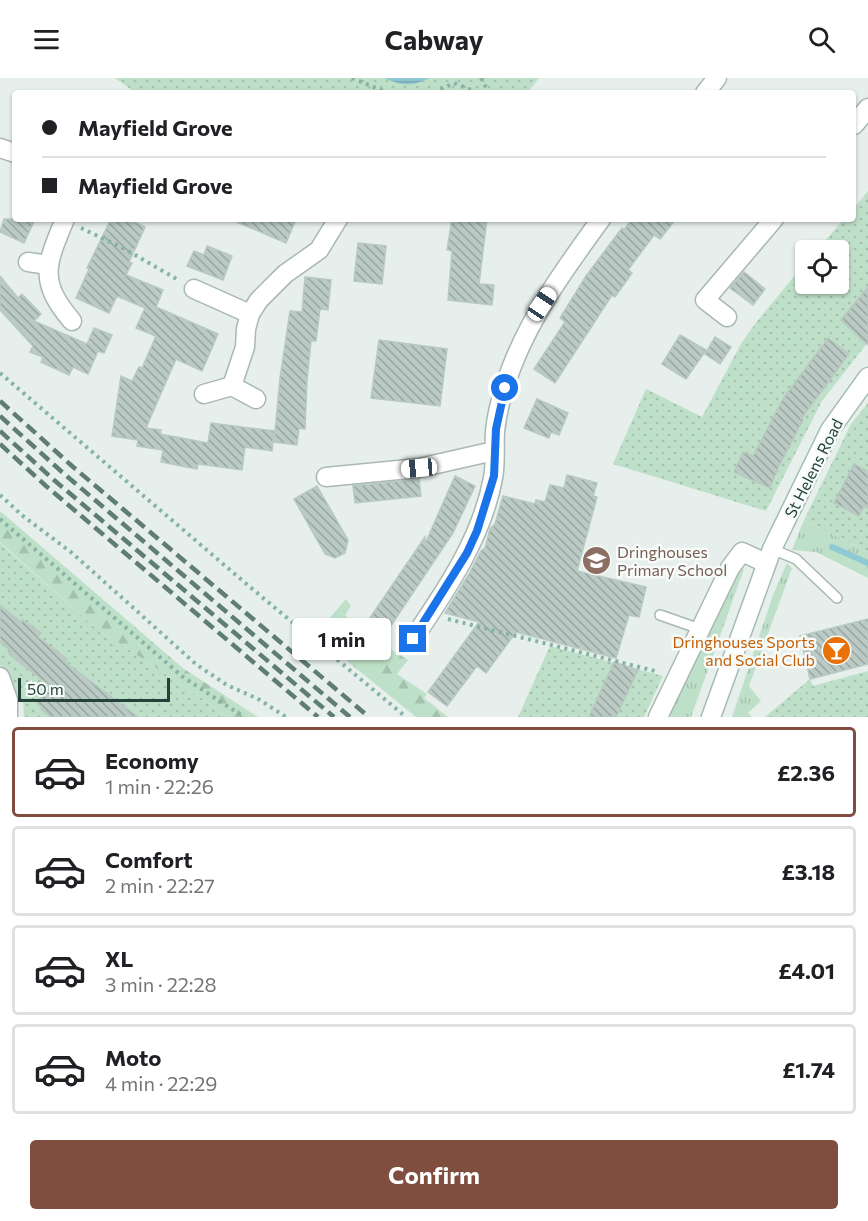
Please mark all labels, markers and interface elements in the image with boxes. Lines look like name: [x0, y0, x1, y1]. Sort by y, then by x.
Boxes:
icon: menu: [30, 23, 63, 56]
text: Cabway: [384, 23, 484, 56]
icon: search: [805, 23, 838, 56]
text: Mayfield Grove: [78, 114, 233, 141]
text: Mayfield Grove: [78, 172, 233, 199]
map controls: [795, 240, 849, 294]
button: locate: [795, 240, 849, 294]
car: [524, 284, 560, 324]
route start: [491, 374, 518, 401]
street label: St Helens Road: [780, 415, 846, 521]
car: [400, 457, 438, 479]
place label: Dringhouses Primary School: [617, 542, 727, 579]
school or university icon: Dringhouses Primary School: [580, 544, 612, 576]
callout: 1 min: [293, 618, 392, 660]
route end: [399, 625, 426, 652]
text: 1 min: [318, 627, 365, 651]
place label: Dringhouses Sports and Social Club: [673, 632, 815, 669]
bar icon: Dringhouses Sports and Social Club: [820, 634, 852, 666]
scale bar: [18, 675, 170, 702]
text: 50 m: [27, 679, 64, 698]
icon: car: [33, 745, 87, 799]
text: Economy: [105, 747, 199, 774]
text: £2.36: [777, 759, 835, 786]
text: 1 min · 22:26: [105, 774, 214, 798]
icon: car: [33, 844, 87, 898]
text: Comfort: [105, 846, 193, 873]
text: £3.18: [781, 858, 835, 885]
text: 2 min · 22:27: [105, 873, 215, 897]
icon: car: [33, 943, 87, 997]
text: XL: [105, 945, 133, 972]
text: £4.01: [778, 957, 835, 984]
text: 3 min · 22:28: [105, 972, 217, 996]
icon: car: [33, 1042, 87, 1096]
text: Moto: [105, 1044, 161, 1071]
text: £1.74: [782, 1056, 835, 1083]
text: 4 min · 22:29: [105, 1071, 217, 1095]
button: Confirm: [30, 1140, 838, 1209]

